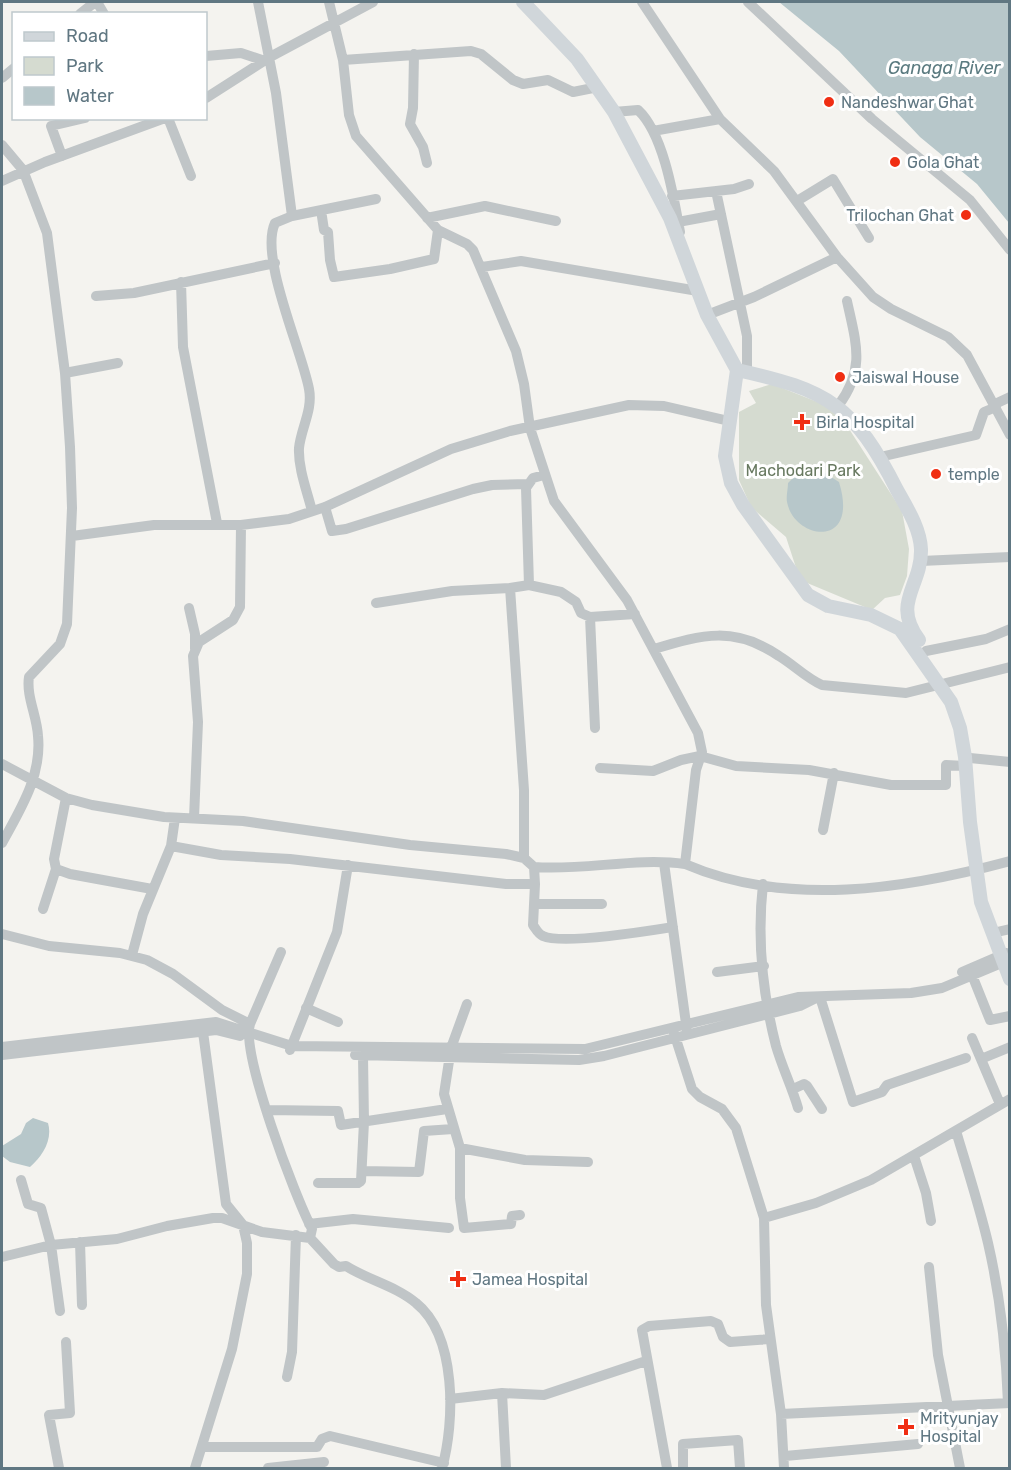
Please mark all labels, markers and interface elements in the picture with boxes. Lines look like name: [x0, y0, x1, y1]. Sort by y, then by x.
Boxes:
legend: [12, 12, 207, 120]
text: Road: [66, 25, 109, 47]
text: Park: [66, 55, 104, 77]
water label: Ganaga River: [888, 57, 1001, 79]
text: Water: [66, 85, 114, 107]
place label: Nandeshwar Ghat: [841, 93, 974, 112]
marker: Nandeshwar Ghat: [822, 95, 836, 109]
place label: Gola Ghat: [907, 153, 979, 172]
marker: Gola Ghat: [888, 155, 902, 169]
place label: Trilochan Ghat: [846, 206, 954, 225]
marker: Trilochan Ghat: [959, 208, 973, 222]
place label: Jaiswal House: [852, 368, 959, 387]
marker: Jaiswal House: [833, 370, 847, 384]
marker: Birla Hospital: [793, 413, 811, 431]
place label: Birla Hospital: [816, 413, 914, 432]
park label: Machodari Park: [746, 461, 861, 480]
place label: temple: [948, 465, 1000, 484]
marker: temple: [929, 467, 943, 481]
marker: Jamea Hospital: [449, 1270, 467, 1288]
place label: Jamea Hospital: [472, 1270, 588, 1289]
place label: Mrityunjay Hospital: [920, 1409, 999, 1446]
marker: Mrityunjay Hospital: [897, 1418, 915, 1436]

